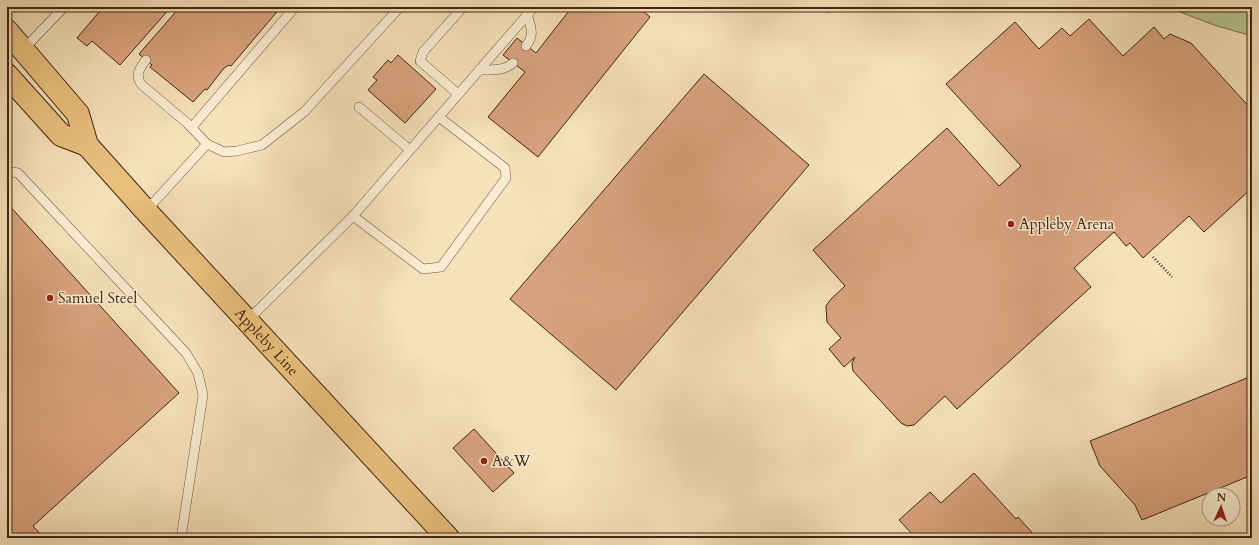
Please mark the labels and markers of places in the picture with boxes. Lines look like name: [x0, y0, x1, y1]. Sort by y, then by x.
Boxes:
place label: Appleby Arena: [1019, 214, 1115, 234]
marker: Appleby Arena: [1006, 219, 1016, 229]
place label: Samuel Steel: [58, 288, 137, 308]
marker: Samuel Steel: [45, 293, 55, 303]
place label: A&W: [492, 451, 531, 471]
marker: A&W: [479, 456, 489, 466]

